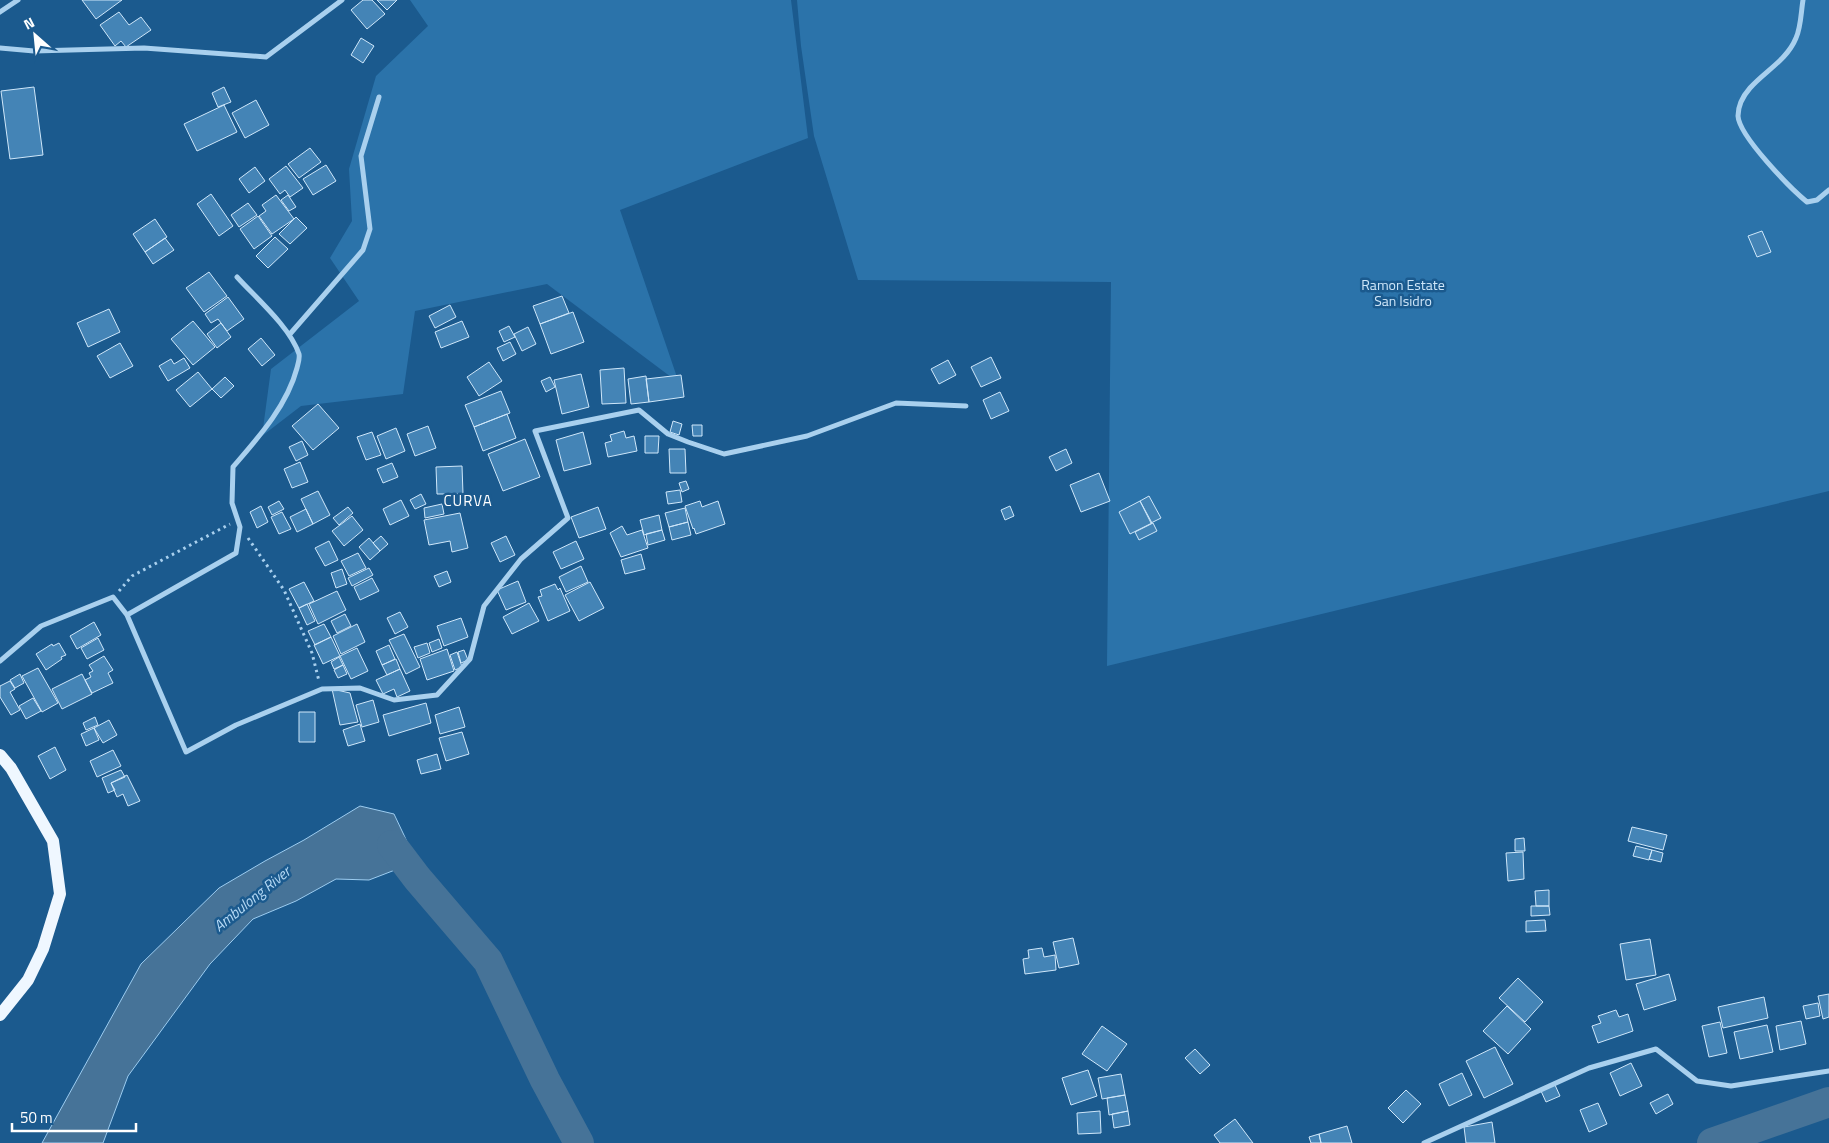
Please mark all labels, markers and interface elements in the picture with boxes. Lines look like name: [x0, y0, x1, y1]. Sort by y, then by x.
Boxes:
north arrow: [10, 10, 60, 60]
text: N: [20, 11, 38, 35]
park label: Ramon Estate San Isidro: [1361, 274, 1445, 311]
district label: CURVA: [443, 489, 493, 512]
water label: Ambulong River: [208, 859, 297, 937]
scale bar: [12, 1100, 136, 1132]
text: 50 m: [20, 1106, 53, 1129]

